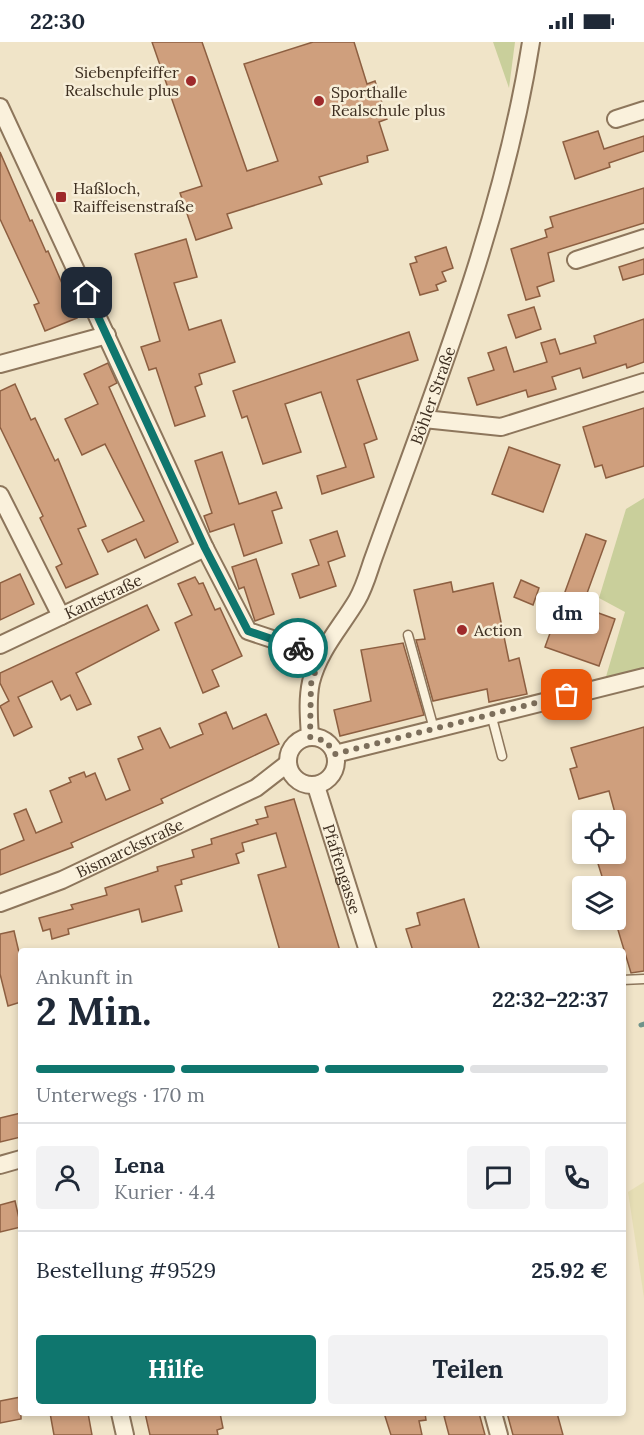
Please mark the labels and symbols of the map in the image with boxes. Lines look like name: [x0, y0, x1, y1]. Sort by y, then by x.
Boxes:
place label: Siebenpfeiffer Realschule plus: [65, 62, 179, 100]
marker: Siebenpfeiffer Realschule plus: [184, 74, 198, 88]
place label: Sporthalle Realschule plus: [331, 82, 445, 120]
marker: Sporthalle Realschule plus: [312, 94, 326, 108]
place label: Haßloch, Raiffeisenstraße: [73, 178, 194, 216]
marker: Haßloch, Raiffeisenstraße: [54, 190, 68, 204]
pin: [61, 267, 112, 318]
street label: Böhler Straße: [406, 343, 459, 447]
street label: Kantstraße: [61, 569, 145, 623]
callout: dm: [536, 593, 598, 635]
courier: [268, 618, 328, 678]
place label: Action: [473, 620, 522, 640]
marker: Action: [455, 623, 469, 637]
pin: [541, 669, 592, 720]
street label: Bismarckstraße: [73, 814, 187, 882]
street label: Pfaffengasse: [319, 821, 366, 917]

